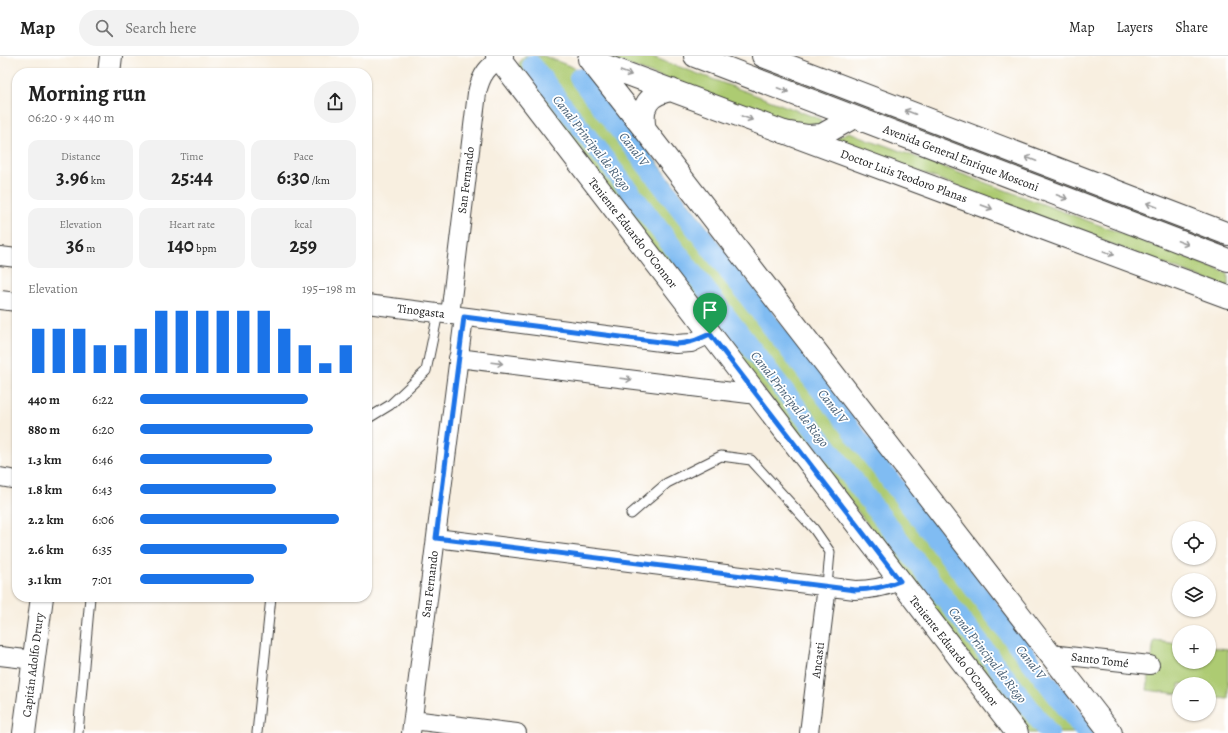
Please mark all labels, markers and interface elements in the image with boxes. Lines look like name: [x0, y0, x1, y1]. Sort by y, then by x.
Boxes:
search box: [79, 10, 359, 46]
text: Map: [20, 15, 55, 41]
icon: search: [93, 17, 115, 39]
text: Search here: [125, 18, 197, 38]
text: Map: [1069, 18, 1095, 37]
text: Layers: [1117, 18, 1153, 37]
text: Share: [1175, 18, 1208, 37]
one-way arrow: [619, 70, 632, 77]
text: Morning run: [28, 79, 146, 109]
button: share: [314, 81, 356, 123]
one-way arrow: [777, 86, 789, 94]
water label: Canal Principal de Riego: [549, 92, 635, 194]
one-way arrow: [904, 108, 916, 116]
text: 06:20 · 9 × 440 m: [28, 109, 115, 126]
one-way arrow: [741, 115, 753, 123]
street label: Avenida General Enrique Mosconi: [880, 121, 1041, 195]
water label: Canal V: [615, 128, 654, 171]
street label: San Fernando: [454, 146, 478, 214]
street label: Doctor Luis Teodoro Planas: [838, 146, 970, 207]
text: Distance: [61, 149, 100, 164]
text: Time: [181, 149, 203, 164]
text: Pace: [293, 149, 314, 164]
one-way arrow: [1025, 154, 1037, 162]
text: 3.96: [56, 164, 89, 191]
text: 25:44: [171, 164, 213, 191]
text: 6:30: [277, 164, 310, 191]
text: km: [89, 173, 105, 188]
text: /km: [310, 173, 330, 188]
street label: Teniente Eduardo O'Connor: [585, 174, 682, 292]
one-way arrow: [1055, 193, 1067, 201]
one-way arrow: [1147, 201, 1159, 209]
one-way arrow: [981, 204, 993, 212]
text: Elevation: [60, 217, 102, 232]
text: Heart rate: [169, 217, 215, 232]
text: kcal: [295, 217, 312, 232]
text: 36: [66, 232, 84, 259]
text: 140: [167, 232, 194, 259]
text: 259: [290, 232, 317, 259]
one-way arrow: [1177, 240, 1189, 248]
text: m: [84, 241, 95, 256]
text: bpm: [194, 241, 217, 256]
one-way arrow: [1103, 249, 1115, 257]
text: Elevation: [28, 280, 78, 297]
text: 195–198 m: [302, 280, 356, 297]
pin: [693, 293, 727, 334]
icon: arrive: [699, 299, 721, 321]
street label: Tinogasta: [396, 300, 446, 322]
water label: Canal Principal de Riego: [747, 348, 833, 450]
one-way arrow: [490, 359, 503, 367]
one-way arrow: [619, 375, 632, 383]
water label: Canal V: [814, 385, 853, 428]
text: 440 m: [28, 391, 60, 408]
text: 6:22: [92, 391, 113, 408]
text: 880 m: [28, 421, 60, 438]
text: 6:20: [92, 421, 114, 438]
text: 1.3 km: [28, 451, 62, 468]
text: 6:46: [92, 451, 113, 468]
text: 1.8 km: [28, 481, 62, 498]
text: 6:43: [92, 481, 112, 498]
text: 2.2 km: [28, 511, 64, 528]
text: 6:06: [92, 511, 114, 528]
map controls: [1172, 521, 1216, 721]
button: locate: [1172, 521, 1216, 565]
text: 2.6 km: [28, 541, 64, 558]
text: 6:35: [92, 541, 112, 558]
street label: San Fernando: [418, 550, 442, 618]
text: 3.1 km: [28, 571, 62, 588]
text: 7:01: [92, 571, 112, 588]
button: layers: [1172, 573, 1216, 617]
street label: Teniente Eduardo O'Connor: [906, 592, 1003, 710]
water label: Canal Principal de Riego: [945, 604, 1031, 706]
street label: Capitán Adolfo Drury: [19, 611, 47, 718]
button: +: [1172, 625, 1216, 669]
street label: Ancasti: [808, 641, 828, 680]
water label: Canal V: [1012, 641, 1051, 684]
street label: Santo Tomé: [1070, 649, 1130, 671]
button: −: [1172, 677, 1216, 721]

